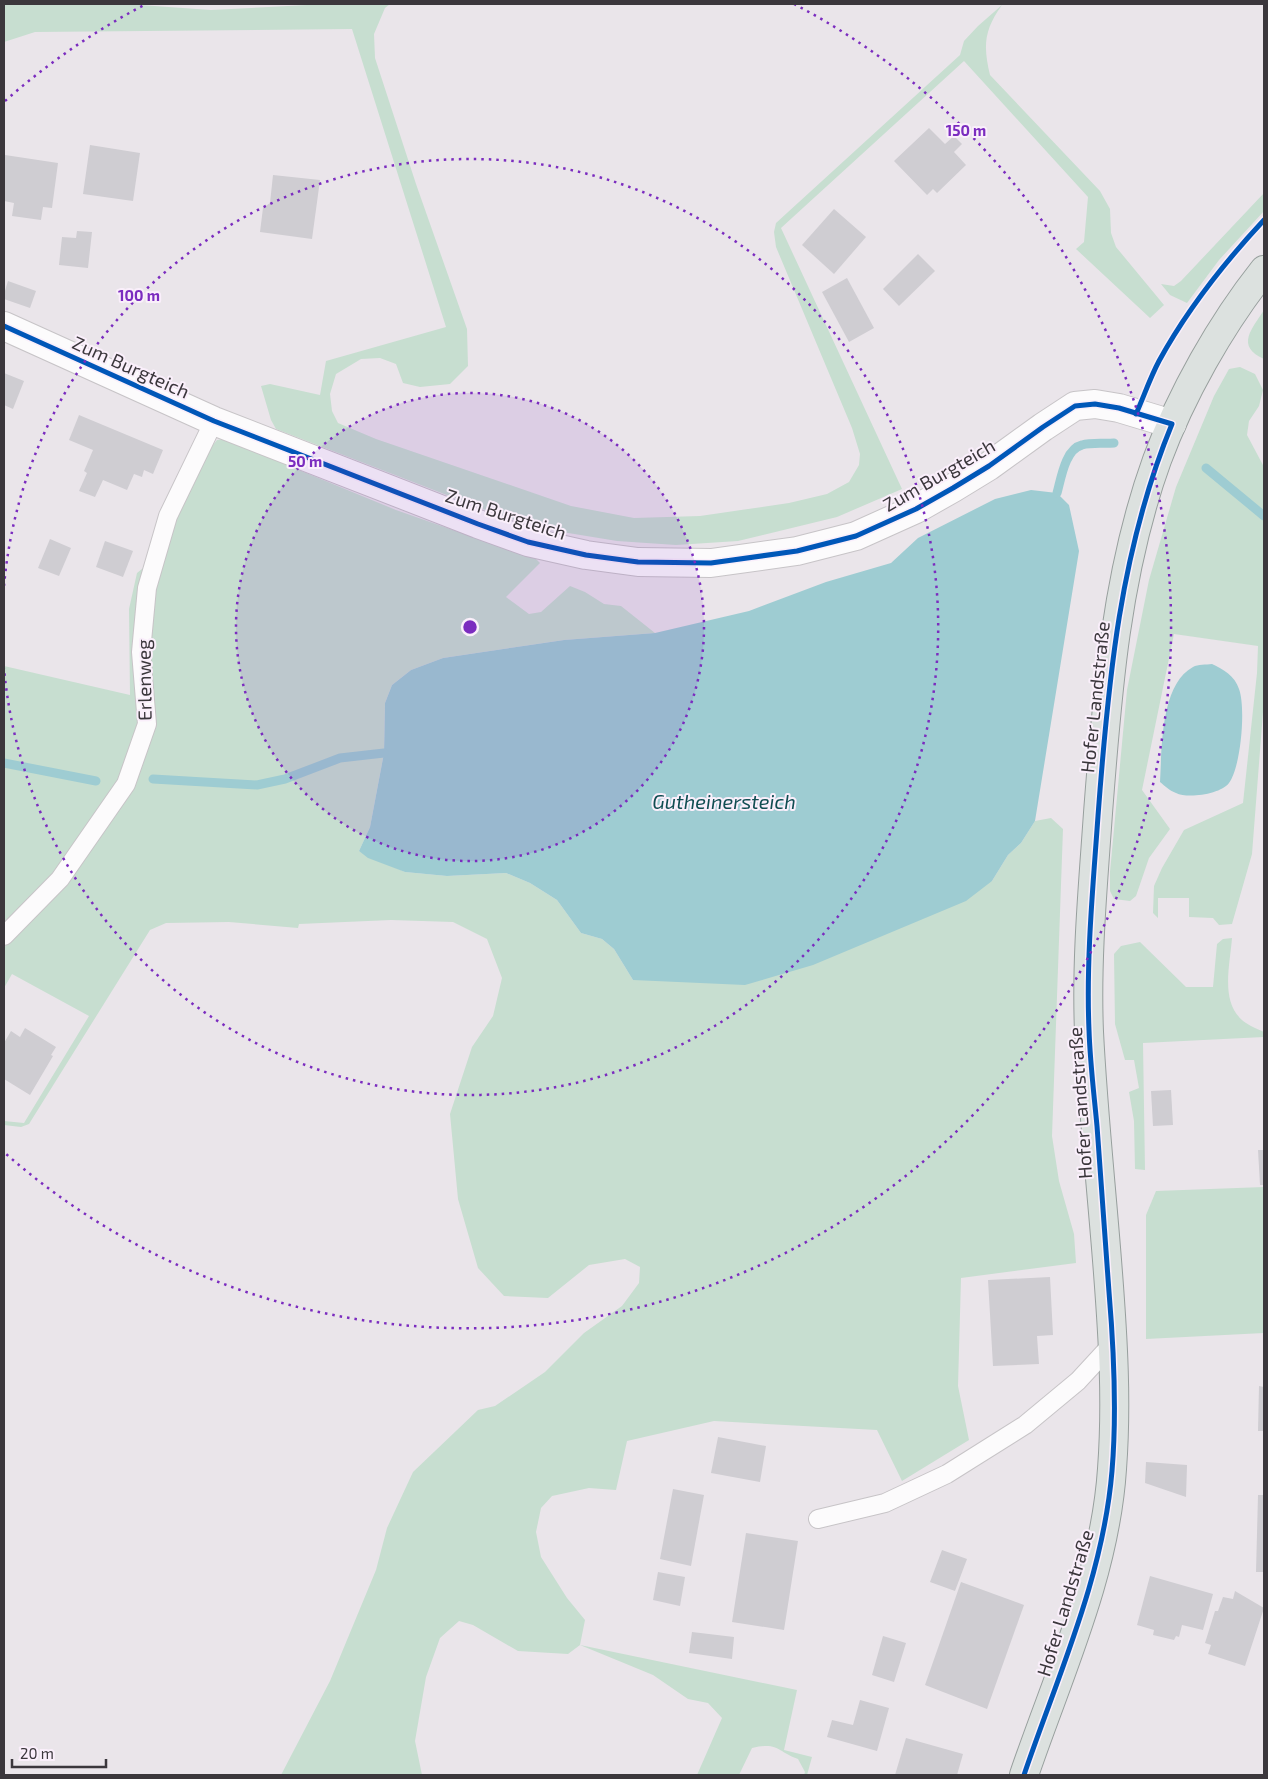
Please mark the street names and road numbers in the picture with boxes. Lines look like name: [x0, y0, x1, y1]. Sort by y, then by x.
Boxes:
street label: Zum Burgteich: [69, 330, 193, 403]
street label: Zum Burgteich: [879, 433, 999, 516]
street label: Zum Burgteich: [443, 483, 569, 544]
street label: Hofer Landstraße: [1075, 620, 1114, 774]
street label: Erlenweg: [131, 639, 156, 721]
street label: Hofer Landstraße: [1063, 1026, 1096, 1180]
street label: Hofer Landstraße: [1031, 1527, 1098, 1679]

